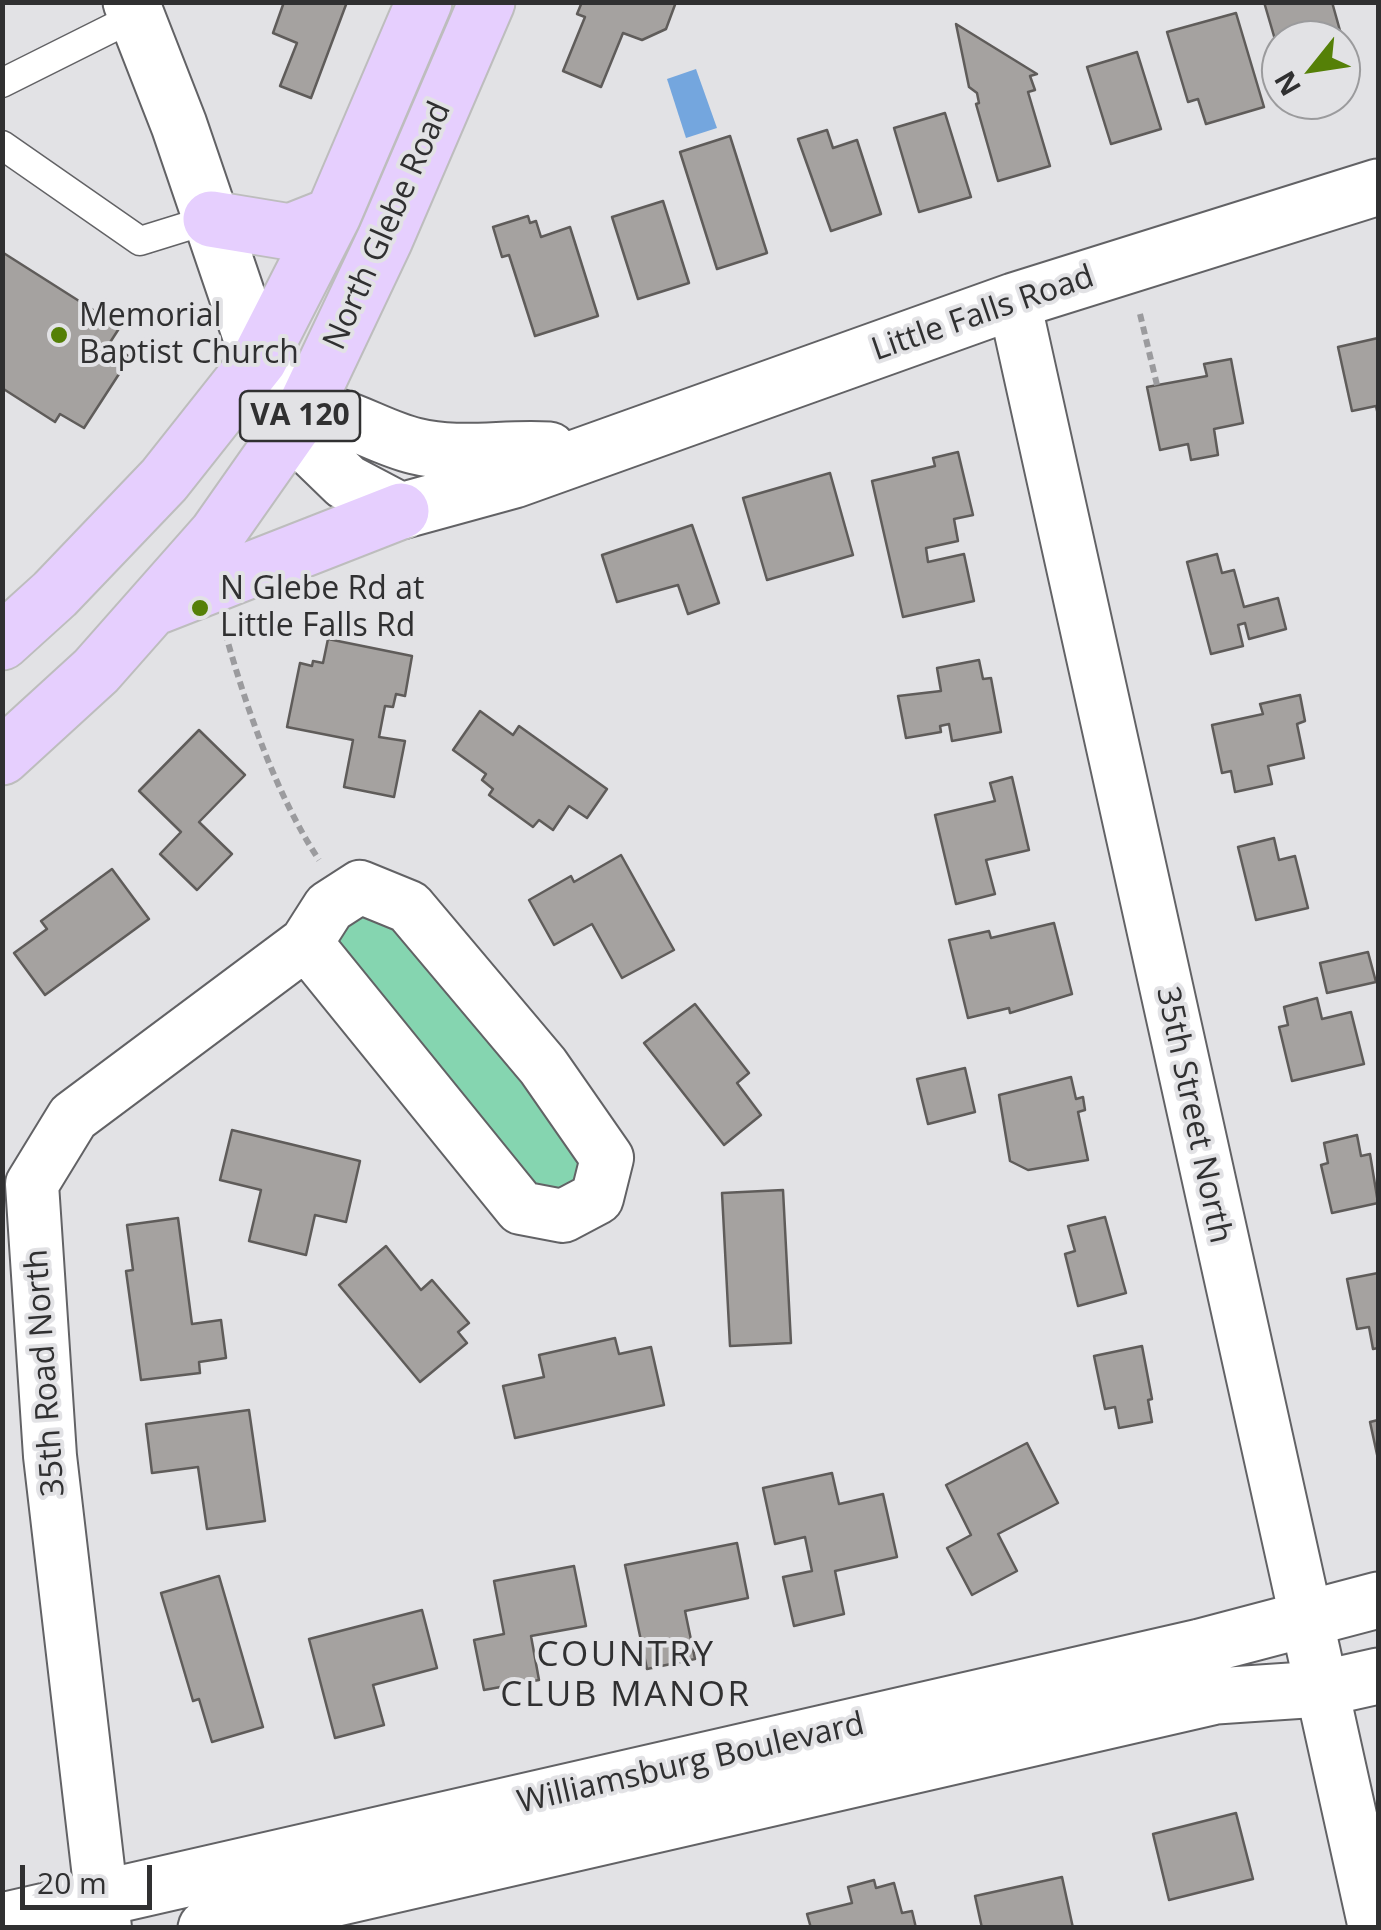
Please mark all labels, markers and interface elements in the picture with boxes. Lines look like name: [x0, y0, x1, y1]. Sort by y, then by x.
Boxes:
north arrow: [1261, 20, 1361, 120]
text: N: [1265, 65, 1309, 103]
street label: North Glebe Road: [316, 96, 460, 356]
street label: Little Falls Road: [867, 258, 1099, 370]
place label: Memorial Baptist Church: [79, 298, 299, 373]
marker: Memorial Baptist Church: [48, 324, 70, 346]
road number: VA 120: [240, 391, 360, 441]
place label: N Glebe Rd at Little Falls Rd: [220, 571, 424, 646]
marker: N Glebe Rd at Little Falls Rd: [189, 597, 211, 619]
street label: 35th Street North: [1147, 983, 1239, 1247]
street label: 35th Road North: [18, 1248, 74, 1498]
district label: COUNTRY CLUB MANOR: [500, 1635, 752, 1717]
street label: Williamsburg Boulevard: [514, 1705, 868, 1823]
scale bar: [25, 1845, 158, 1907]
text: 20 m: [37, 1862, 107, 1903]

